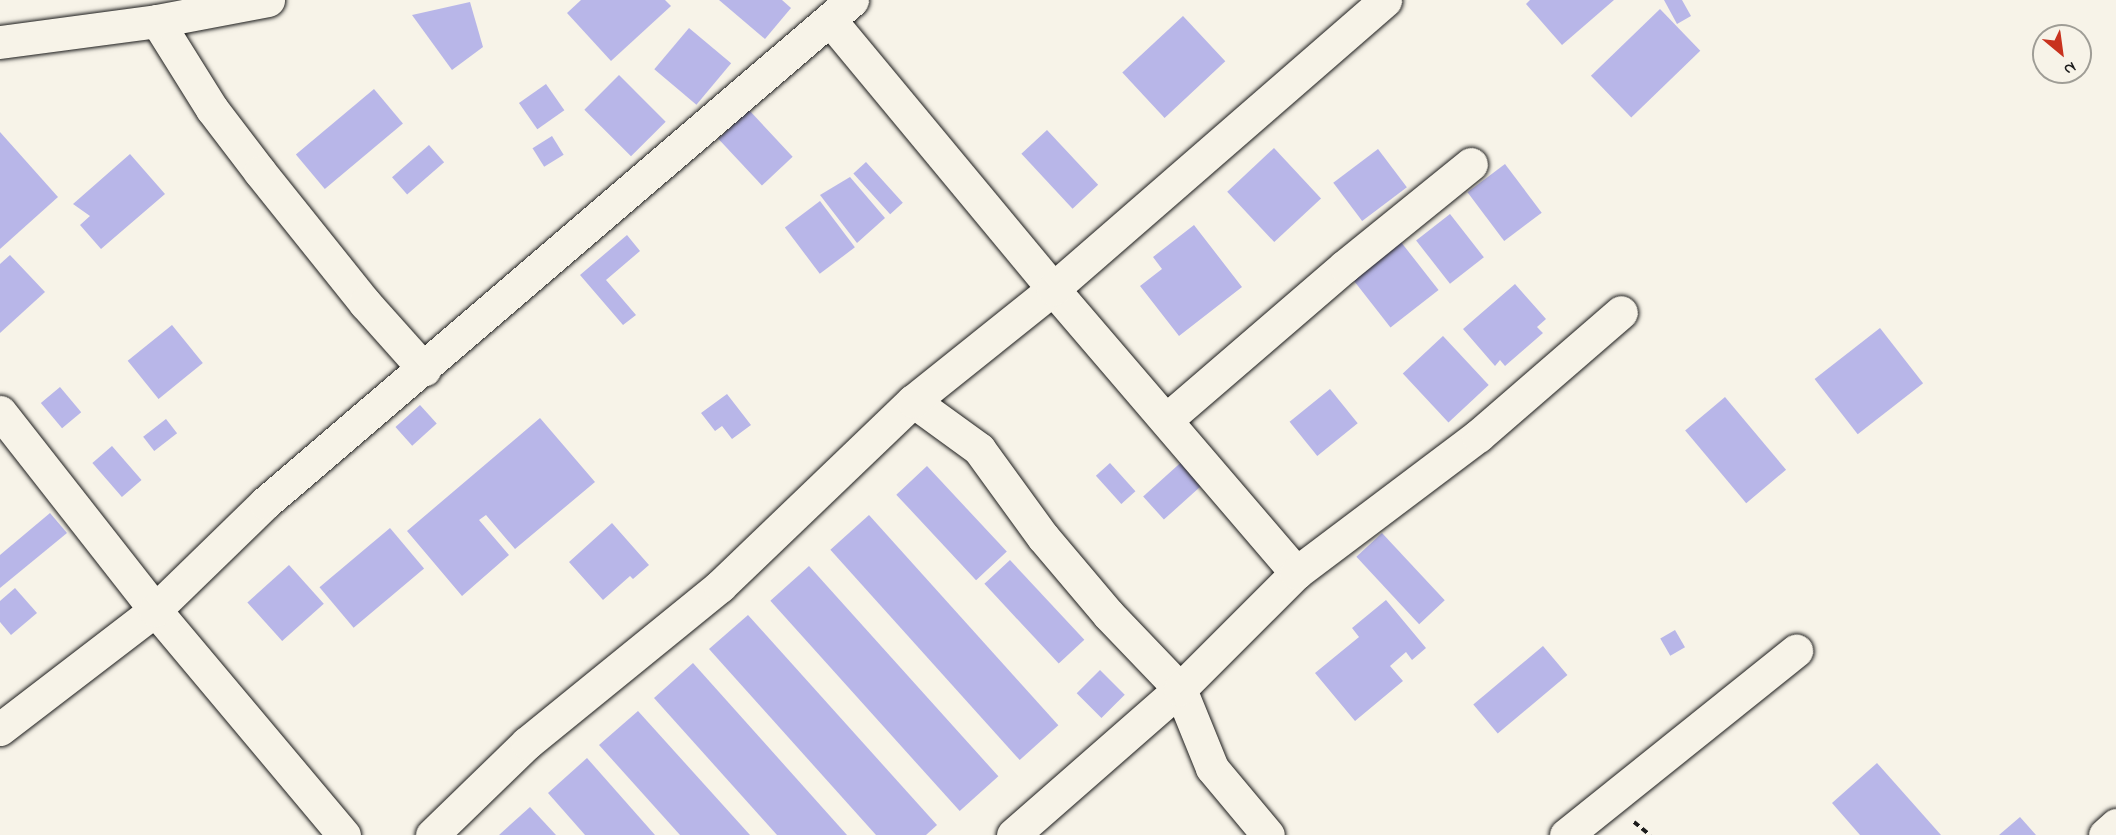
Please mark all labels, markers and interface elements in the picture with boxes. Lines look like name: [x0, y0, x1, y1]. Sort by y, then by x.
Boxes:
north arrow: [2032, 24, 2092, 84]
text: N: [2059, 55, 2080, 81]

